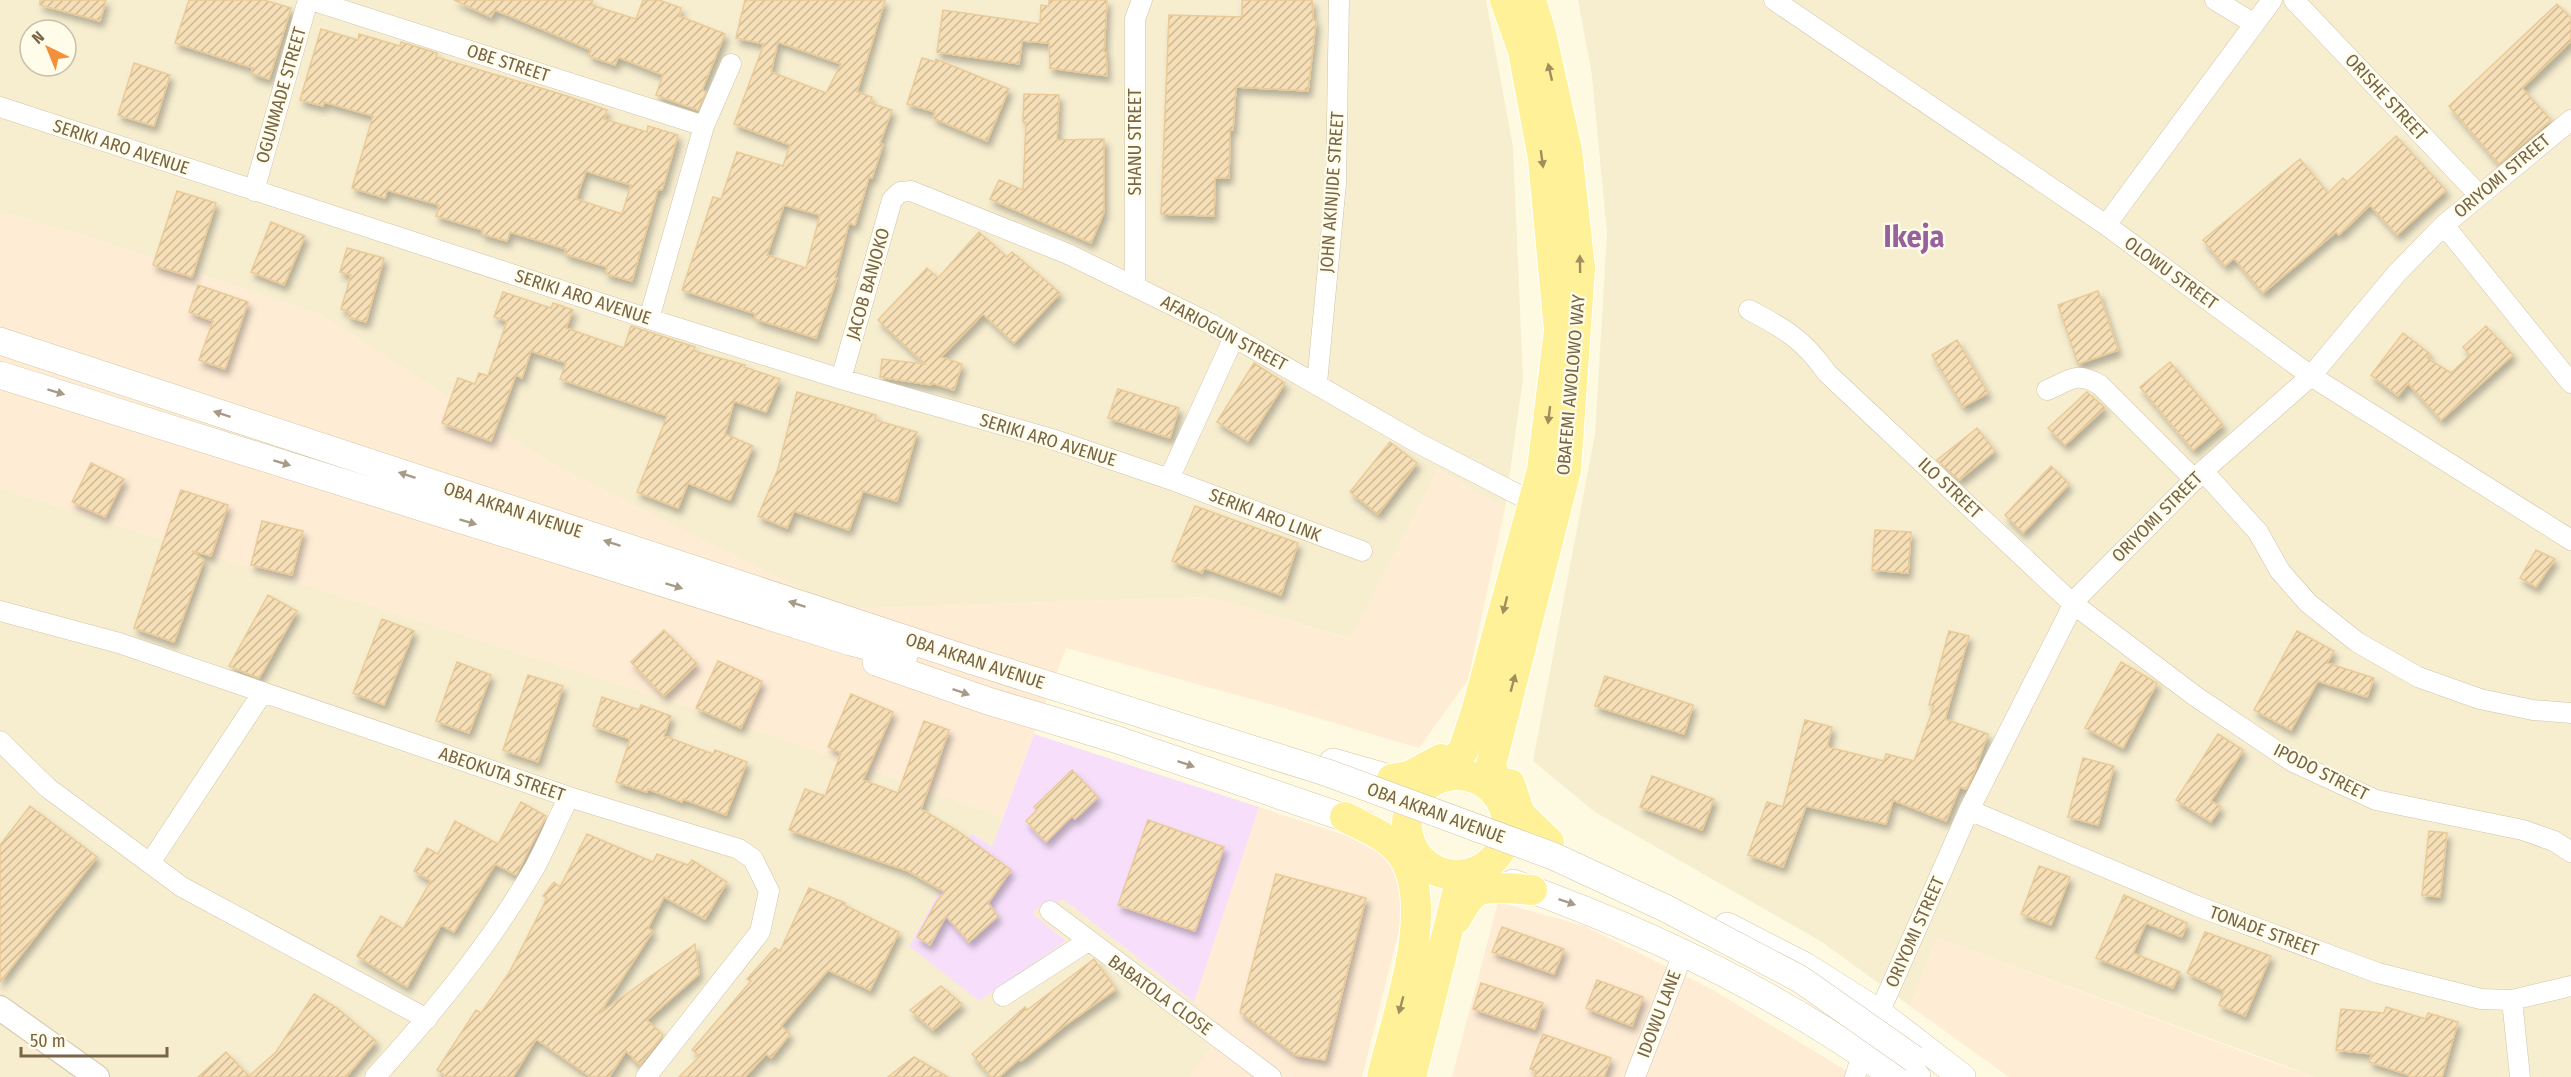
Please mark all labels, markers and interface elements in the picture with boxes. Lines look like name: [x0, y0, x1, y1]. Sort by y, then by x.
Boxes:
north arrow: [18, 18, 78, 78]
street label: OGUNMADE STREET: [251, 24, 311, 166]
text: N: [28, 27, 48, 48]
street label: OBE STREET: [464, 39, 553, 87]
street label: ORISHE STREET: [2340, 49, 2432, 145]
one-way arrow: [1545, 62, 1554, 81]
street label: SHANU STREET: [1124, 88, 1146, 195]
street label: JOHN AKINJIDE STREET: [1315, 110, 1349, 273]
street label: SERIKI ARO AVENUE: [50, 115, 192, 179]
street label: ORIYOMI STREET: [2449, 129, 2555, 223]
one-way arrow: [1538, 149, 1547, 168]
district label: Ikeja: [1884, 219, 1945, 255]
street label: JACOB BANJOKO: [842, 226, 894, 342]
street label: OLOWU STREET: [2120, 232, 2222, 315]
one-way arrow: [1575, 255, 1584, 274]
street label: SERIKI ARO AVENUE: [512, 265, 654, 329]
street label: AFARIOGUN STREET: [1157, 290, 1291, 376]
street label: OBAFEMI AWOLOWO WAY: [1552, 294, 1590, 476]
one-way arrow: [47, 388, 65, 398]
one-way arrow: [1544, 406, 1553, 425]
one-way arrow: [213, 409, 231, 418]
street label: SERIKI ARO AVENUE: [977, 409, 1119, 471]
street label: ILO STREET: [1913, 453, 1987, 524]
one-way arrow: [273, 459, 291, 468]
street label: ORIYOMI STREET: [2107, 467, 2207, 567]
one-way arrow: [398, 470, 416, 479]
street label: OBA AKRAN AVENUE: [441, 477, 585, 543]
street label: SERIKI ARO LINK: [1206, 484, 1325, 547]
one-way arrow: [459, 517, 477, 527]
one-way arrow: [603, 537, 621, 547]
one-way arrow: [665, 582, 683, 591]
one-way arrow: [1499, 596, 1509, 614]
one-way arrow: [788, 598, 806, 608]
street label: OBA AKRAN AVENUE: [903, 628, 1047, 694]
one-way arrow: [1509, 674, 1518, 692]
one-way arrow: [952, 687, 970, 697]
street label: IPODO STREET: [2270, 739, 2373, 806]
street label: ABEOKUTA STREET: [436, 742, 569, 806]
one-way arrow: [1177, 759, 1195, 769]
street label: OBA AKRAN AVENUE: [1364, 778, 1508, 848]
street label: ORIYOMI STREET: [1881, 873, 1950, 991]
one-way arrow: [1558, 897, 1576, 907]
street label: TONADE STREET: [2206, 901, 2322, 961]
street label: BABATOLA CLOSE: [1104, 950, 1216, 1040]
street label: IDOWU LANE: [1632, 967, 1686, 1061]
one-way arrow: [1396, 996, 1405, 1014]
scale bar: [21, 1020, 166, 1058]
text: 50 m: [30, 1030, 66, 1052]

